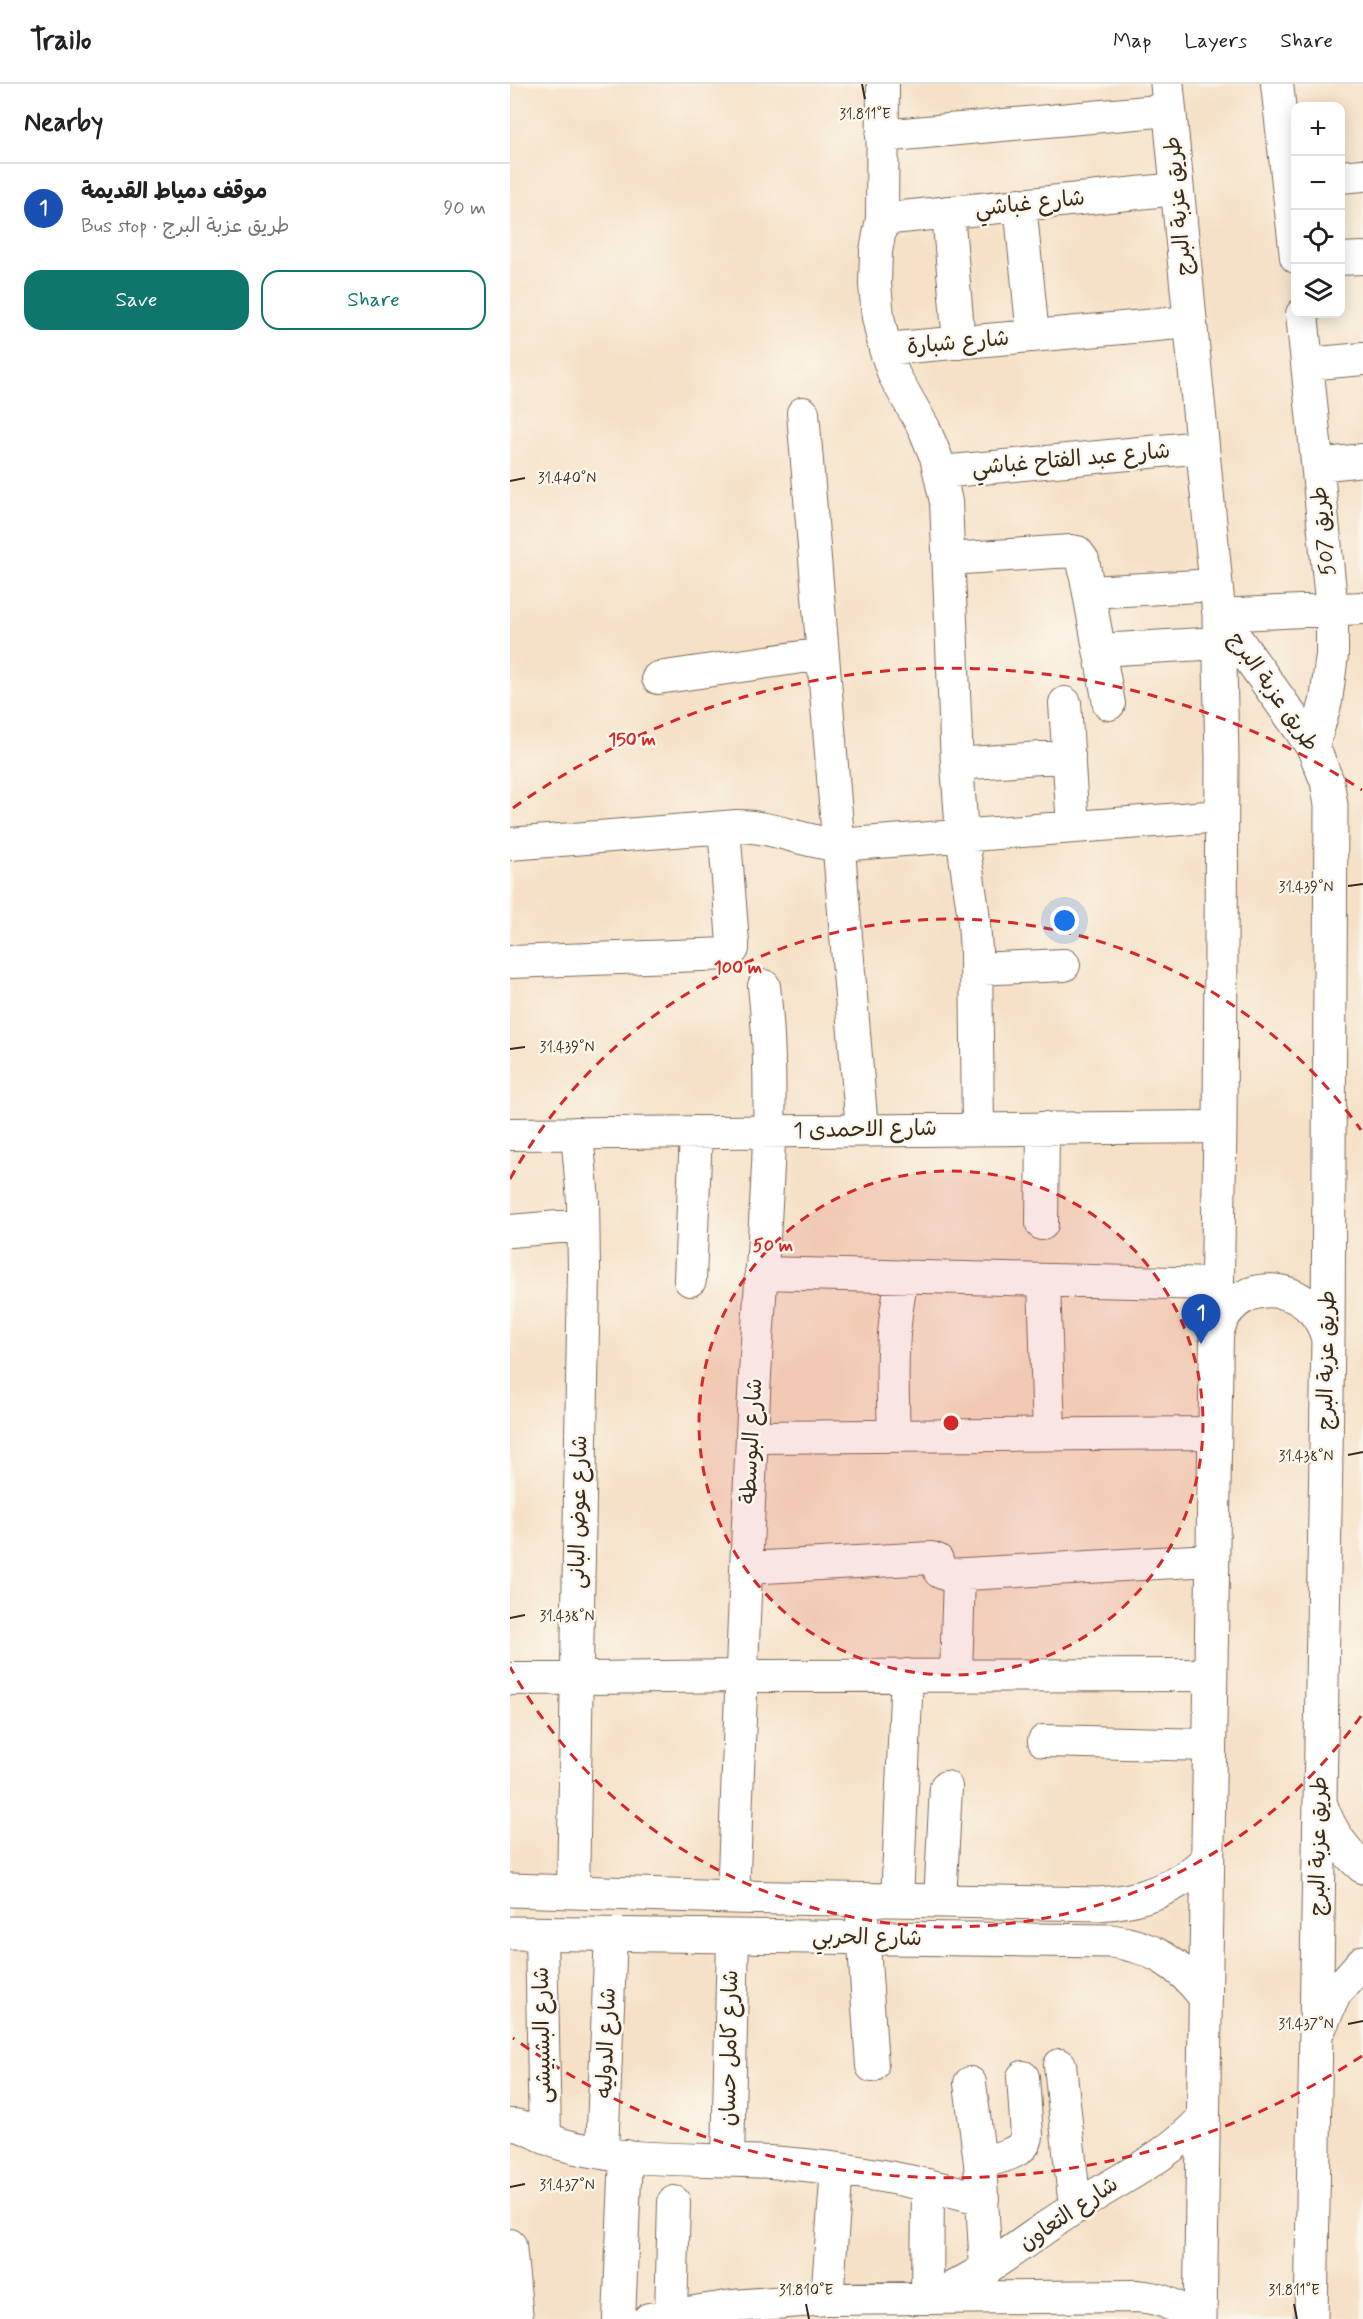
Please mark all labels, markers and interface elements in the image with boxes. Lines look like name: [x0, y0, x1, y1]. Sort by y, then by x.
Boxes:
text: Trailo: [30, 23, 91, 60]
text: Map: [1113, 27, 1151, 55]
text: Layers: [1184, 27, 1247, 55]
text: Share: [1280, 27, 1333, 55]
map controls: [1291, 102, 1345, 318]
button: +: [1291, 102, 1345, 156]
text: 31.811°E: [839, 105, 891, 125]
text: Nearby: [24, 106, 103, 140]
street label: طريق عزبة البرج: [1159, 135, 1199, 277]
button: −: [1291, 156, 1345, 210]
text: موقف دمياط القديمة: [81, 178, 267, 206]
street label: شارع غباشي: [974, 184, 1087, 228]
text: 1: [39, 195, 48, 222]
text: 90 m: [443, 195, 486, 222]
button: locate: [1291, 210, 1345, 264]
text: Bus stop · طريق عزبة البرج: [81, 213, 290, 240]
button: layers: [1291, 264, 1345, 318]
button: Save: [24, 270, 249, 330]
button: Share: [261, 270, 486, 330]
street label: شارع شبارة: [906, 325, 1010, 361]
street label: شارع عبد الفتاح غباشي: [971, 437, 1172, 487]
text: 31.440°N: [538, 469, 596, 489]
street label: طريق 507: [1305, 485, 1343, 577]
street label: طريق عزبة البرج: [1221, 627, 1325, 757]
text: 150 m: [608, 728, 656, 752]
text: 31.439°N: [1279, 878, 1333, 898]
your location: [1050, 906, 1079, 935]
text: 100 m: [714, 956, 762, 980]
text: 31.439°N: [540, 1038, 594, 1058]
street label: شارع الاحمدى 1: [793, 1115, 937, 1145]
text: 50 m: [753, 1234, 793, 1258]
street label: طريق عزبة البرج: [1312, 1290, 1342, 1430]
pin: 1: [1182, 1294, 1220, 1344]
street label: شارع البوسطة: [735, 1377, 769, 1505]
centre of rings: [941, 1413, 961, 1433]
street label: شارع عوض البانى: [564, 1435, 594, 1589]
text: 31.438°N: [1279, 1447, 1334, 1467]
text: 31.438°N: [540, 1607, 595, 1627]
street label: طريق عزبة البرج: [1304, 1776, 1334, 1916]
street label: شارع الحربي: [812, 1923, 922, 1957]
street label: شارع البشبيشى: [528, 1967, 558, 2103]
street label: شارع كامل حسان: [715, 1970, 745, 2126]
street label: شارع الدوليه: [591, 1987, 623, 2099]
text: 31.437°N: [1278, 2015, 1334, 2035]
street label: شارع التعاون: [1014, 2171, 1124, 2257]
text: 31.437°N: [539, 2176, 595, 2196]
text: 31.810°E: [779, 2281, 833, 2301]
text: 31.811°E: [1268, 2281, 1320, 2301]

